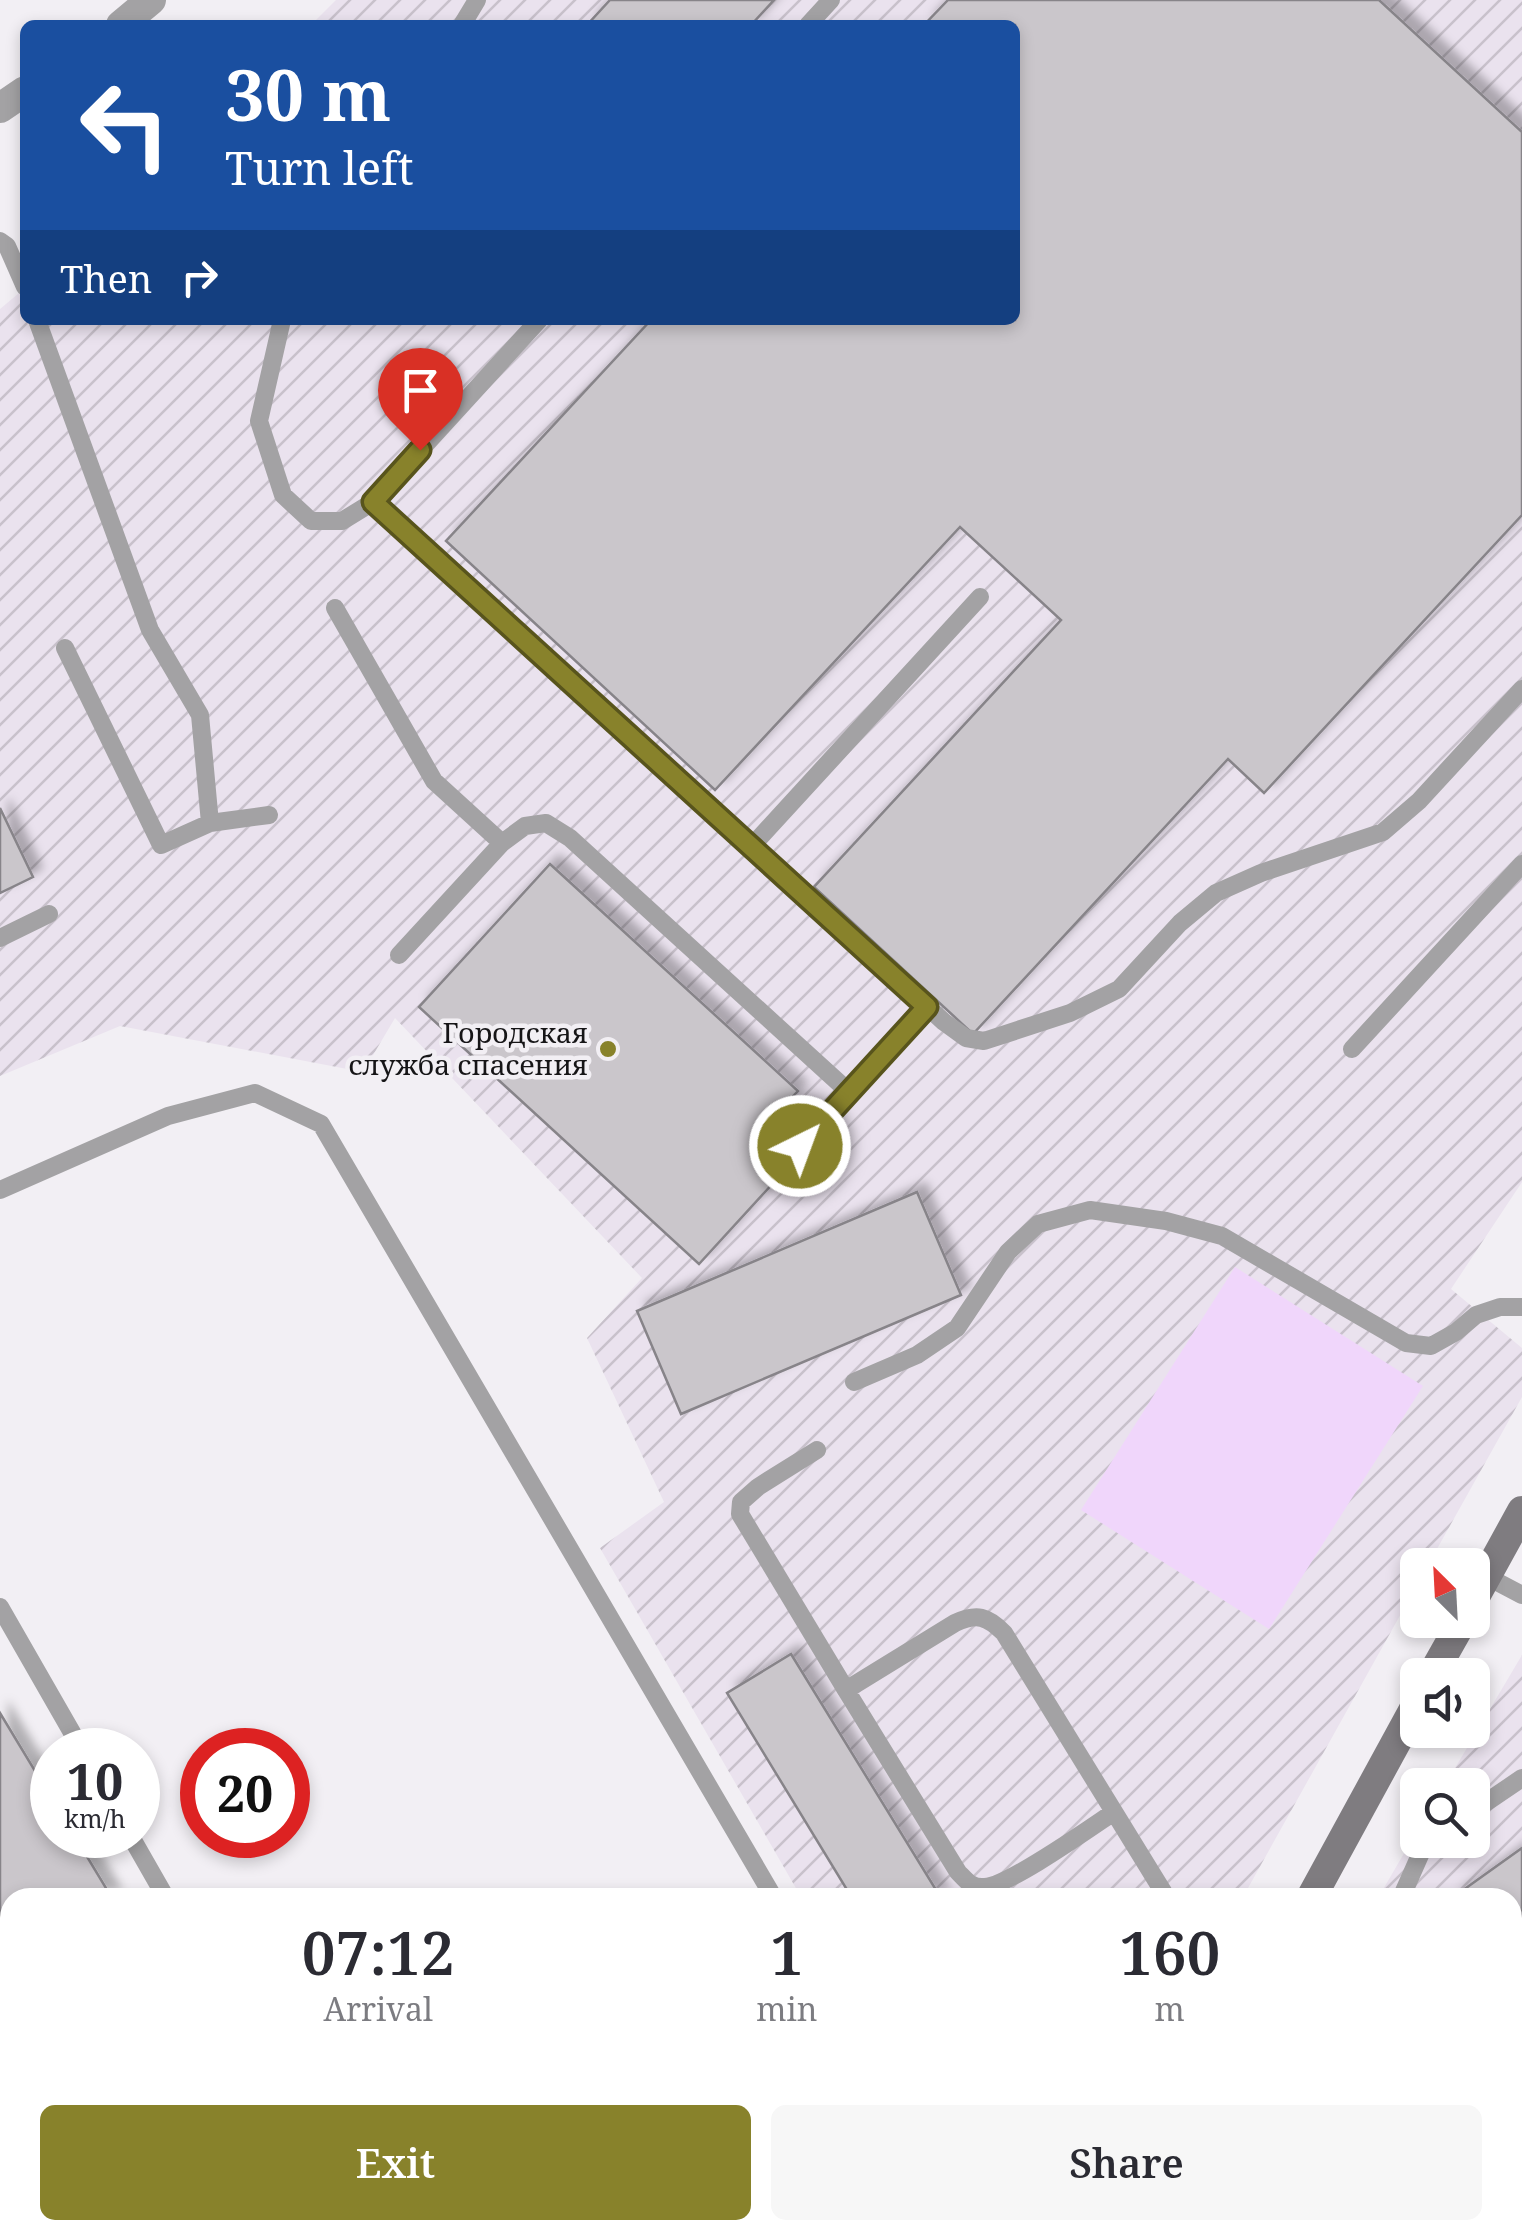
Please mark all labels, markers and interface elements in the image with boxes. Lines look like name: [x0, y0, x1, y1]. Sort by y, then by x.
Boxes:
text: 30 m: [225, 46, 391, 142]
icon: left: [60, 60, 190, 190]
text: Turn left: [225, 137, 414, 198]
icon: right: [172, 250, 227, 305]
text: Then: [60, 252, 152, 304]
pin: [378, 348, 463, 451]
icon: arrive: [393, 363, 448, 418]
place label: Городская служба спасения: [349, 1013, 588, 1083]
marker: Городская служба спасения: [597, 1038, 619, 1060]
position arrow: [748, 1094, 852, 1198]
north arrow: [1400, 1548, 1490, 1638]
map controls: [1400, 1548, 1490, 1858]
button: sound: [1400, 1658, 1490, 1748]
speed limit sign: 20: [180, 1728, 310, 1858]
text: 10: [67, 1747, 123, 1815]
button: search: [1400, 1768, 1490, 1858]
text: km/h: [64, 1801, 126, 1835]
text: 07:12: [302, 1911, 455, 1993]
text: 1: [770, 1911, 804, 1993]
text: 160: [1119, 1911, 1220, 1993]
text: Arrival: [323, 1987, 433, 2030]
text: min: [756, 1987, 817, 2030]
text: m: [1155, 1987, 1185, 2030]
button: Exit: [40, 2105, 751, 2220]
button: Share: [771, 2105, 1482, 2220]

